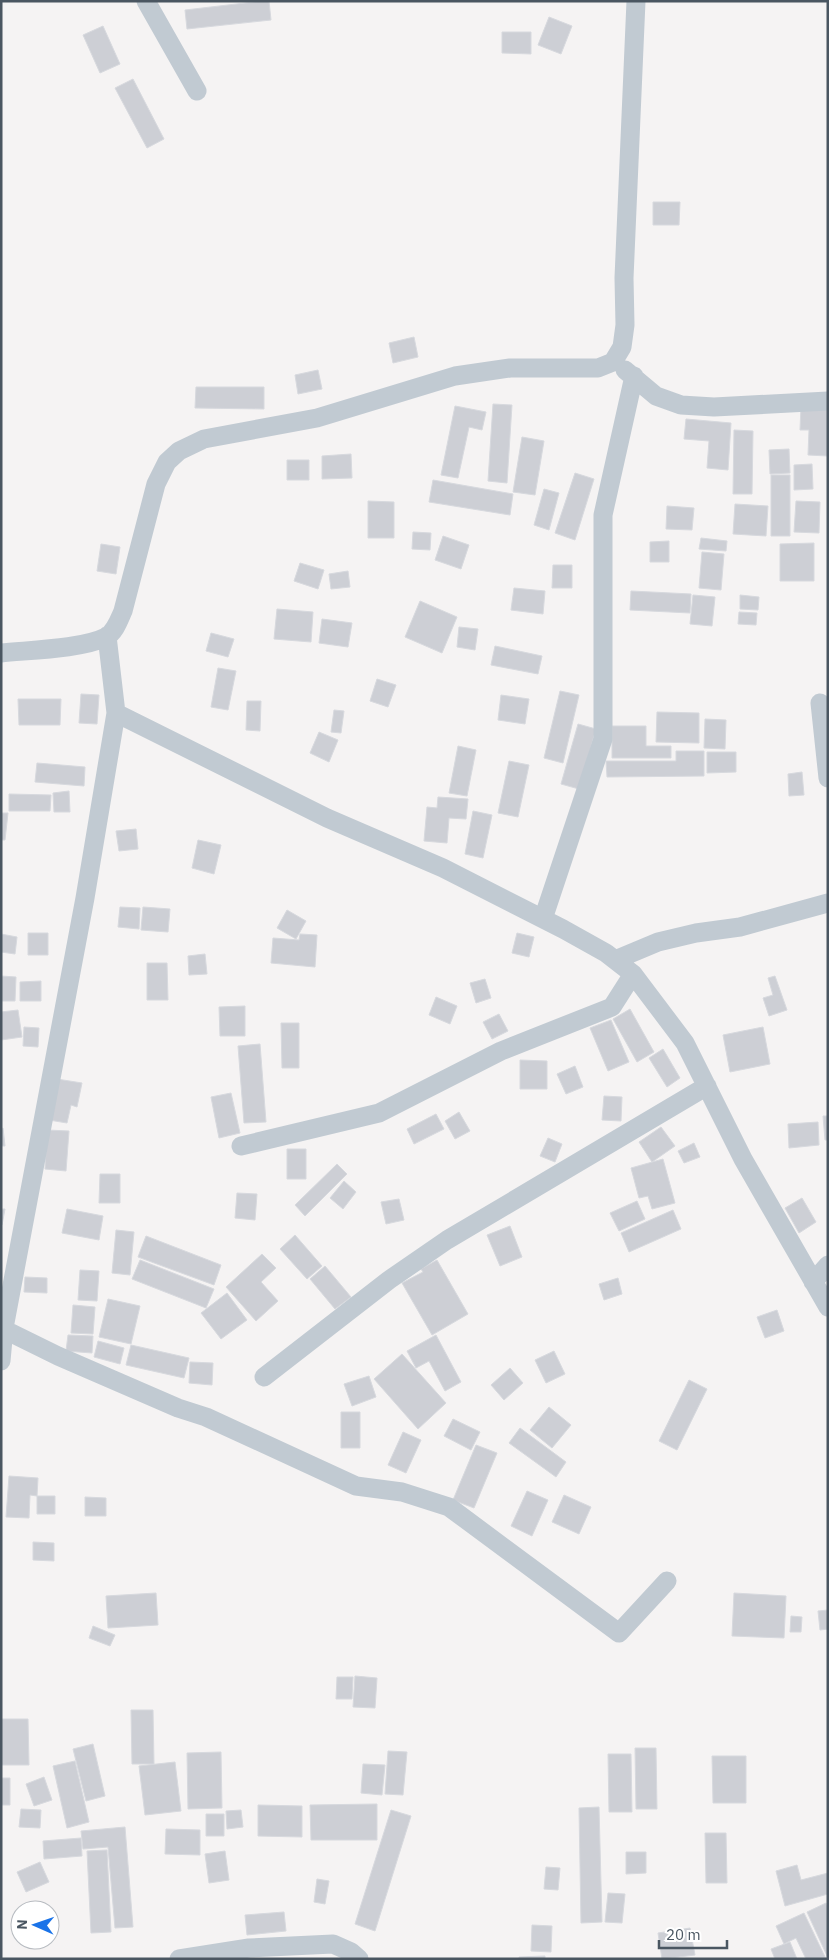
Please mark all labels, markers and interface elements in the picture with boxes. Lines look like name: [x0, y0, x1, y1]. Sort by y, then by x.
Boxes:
north arrow: [10, 1900, 60, 1950]
scale bar: [659, 1918, 726, 1950]
text: N: [13, 1919, 31, 1930]
text: 20 m: [666, 1925, 701, 1944]

